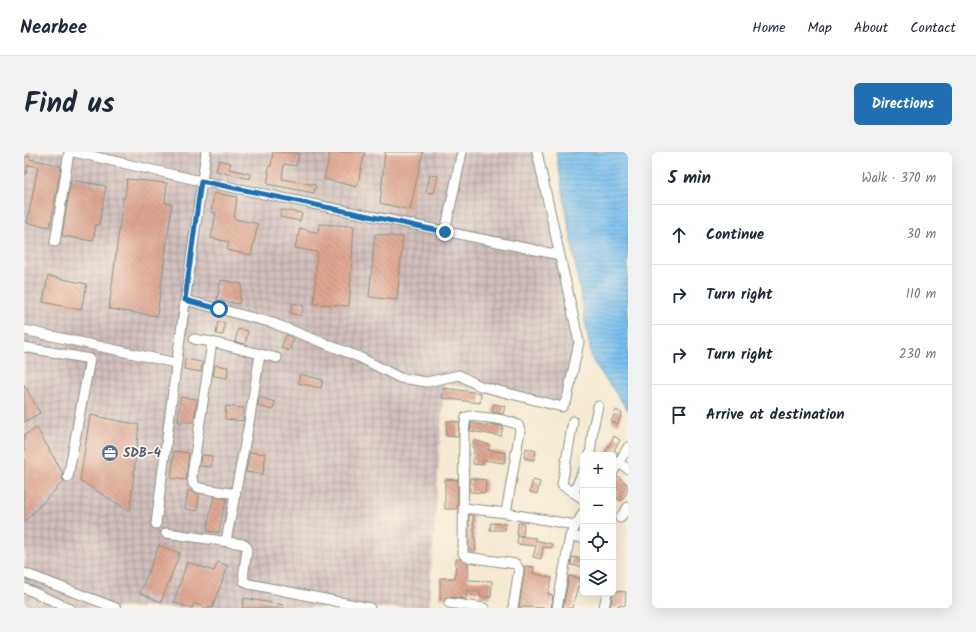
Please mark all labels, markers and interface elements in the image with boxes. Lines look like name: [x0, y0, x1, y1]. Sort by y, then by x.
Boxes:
text: Nearbee: [20, 13, 87, 43]
text: Home: [752, 17, 786, 39]
text: Map: [808, 17, 832, 39]
text: About: [854, 17, 888, 39]
text: Contact: [910, 17, 956, 39]
text: Find us: [24, 82, 115, 127]
button: Directions: [854, 83, 952, 125]
text: 5 min: [668, 165, 711, 192]
text: Walk · 370 m: [861, 168, 936, 189]
route end: [436, 223, 454, 241]
text: Continue: [706, 223, 764, 247]
icon: ahead: [668, 224, 690, 246]
text: 30 m: [907, 224, 936, 245]
text: Turn right: [706, 283, 773, 307]
icon: right: [668, 284, 690, 306]
text: 110 m: [906, 284, 936, 305]
route start: [210, 300, 228, 318]
text: Turn right: [706, 343, 773, 367]
icon: right: [668, 344, 690, 366]
text: 230 m: [899, 344, 936, 365]
text: Arrive at destination: [706, 403, 845, 427]
icon: arrive: [668, 404, 690, 426]
office icon: SDB-4: [100, 443, 120, 463]
place label: SDB-4: [123, 443, 161, 464]
map controls: [580, 452, 616, 596]
button: +: [580, 452, 616, 488]
button: −: [580, 488, 616, 524]
button: locate: [580, 524, 616, 560]
button: layers: [580, 560, 616, 596]

